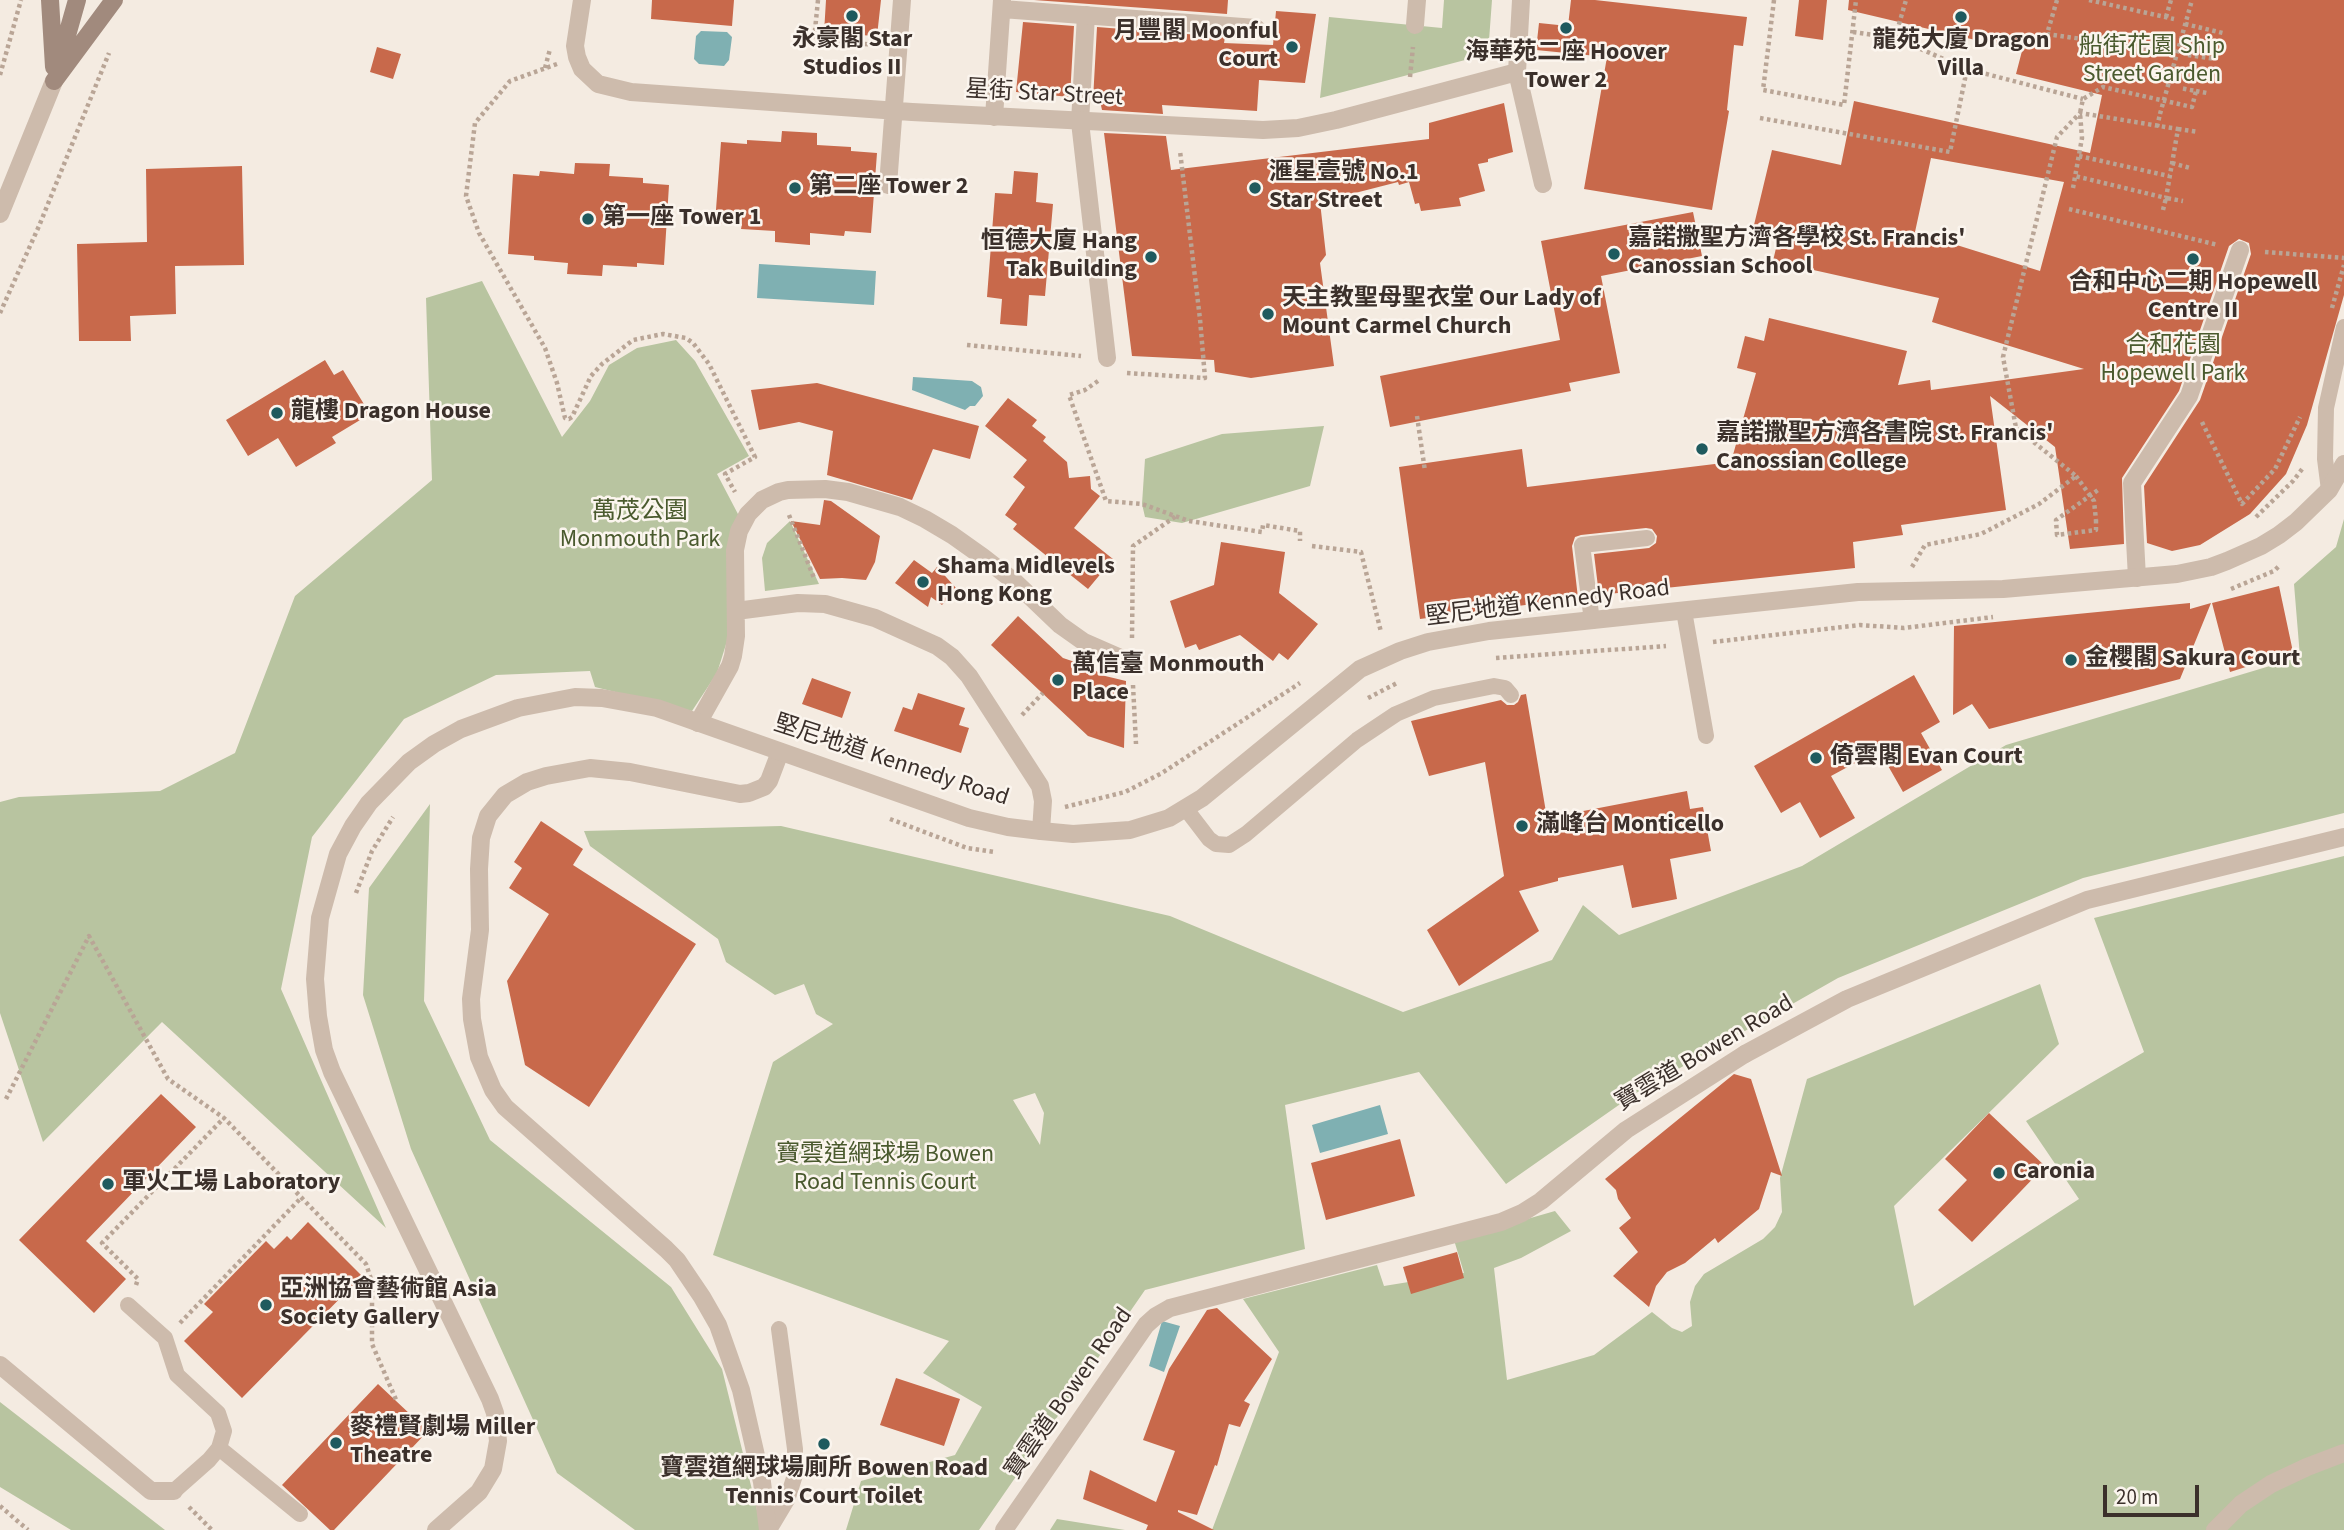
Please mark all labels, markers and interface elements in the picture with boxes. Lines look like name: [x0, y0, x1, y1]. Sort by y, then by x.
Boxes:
marker: 永豪閣 Star Studios II: [844, 8, 860, 24]
marker: 龍苑大廈 Dragon Villa: [1953, 9, 1969, 25]
place label: 月豐閣 Moonful Court: [1114, 19, 1278, 75]
marker: 海華苑二座 Hoover Tower 2: [1558, 20, 1574, 36]
place label: 永豪閣 Star Studios II: [792, 27, 912, 83]
place label: 龍苑大廈 Dragon Villa: [1873, 28, 2049, 84]
park label: 船街花園 Ship Street Garden: [2079, 34, 2225, 90]
marker: 月豐閣 Moonful Court: [1284, 39, 1300, 55]
place label: 海華苑二座 Hoover Tower 2: [1465, 40, 1667, 96]
street label: 星街 Star Street: [964, 76, 1124, 114]
place label: 滙星壹號 No.1 Star Street: [1269, 160, 1419, 216]
place label: 第二座 Tower 2: [809, 174, 968, 202]
marker: 第二座 Tower 2: [787, 180, 803, 196]
marker: 滙星壹號 No.1 Star Street: [1247, 180, 1263, 196]
place label: 第一座 Tower 1: [602, 205, 761, 233]
marker: 第一座 Tower 1: [580, 211, 596, 227]
place label: 嘉諾撒聖方濟各學校 St. Francis' Canossian School: [1628, 226, 1965, 282]
place label: 恒德大廈 Hang Tak Building: [981, 229, 1137, 285]
marker: 嘉諾撒聖方濟各學校 St. Francis' Canossian School: [1606, 246, 1622, 262]
marker: 恒德大廈 Hang Tak Building: [1143, 249, 1159, 265]
marker: 合和中心二期 Hopewell Centre II: [2185, 251, 2201, 267]
place label: 合和中心二期 Hopewell Centre II: [2069, 270, 2317, 326]
place label: 天主教聖母聖衣堂 Our Lady of Mount Carmel Church: [1282, 286, 1601, 342]
marker: 天主教聖母聖衣堂 Our Lady of Mount Carmel Church: [1260, 306, 1276, 322]
park label: 合和花園 Hopewell Park: [2101, 333, 2245, 389]
place label: 龍樓 Dragon House: [291, 399, 491, 427]
marker: 龍樓 Dragon House: [269, 405, 285, 421]
place label: 嘉諾撒聖方濟各書院 St. Francis' Canossian College: [1716, 421, 2053, 477]
marker: 嘉諾撒聖方濟各書院 St. Francis' Canossian College: [1694, 441, 1710, 457]
park label: 萬茂公園 Monmouth Park: [560, 499, 720, 555]
place label: Shama Midlevels Hong Kong: [937, 554, 1115, 610]
marker: Shama Midlevels Hong Kong: [915, 574, 931, 590]
street label: 堅尼地道 Kennedy Road: [1424, 575, 1672, 633]
place label: 金櫻閣 Sakura Court: [2085, 646, 2300, 674]
place label: 萬信臺 Monmouth Place: [1072, 652, 1265, 708]
marker: 金櫻閣 Sakura Court: [2063, 652, 2079, 668]
marker: 萬信臺 Monmouth Place: [1050, 672, 1066, 688]
street label: 堅尼地道 Kennedy Road: [770, 710, 1012, 814]
place label: 倚雲閣 Evan Court: [1830, 744, 2023, 772]
marker: 倚雲閣 Evan Court: [1808, 750, 1824, 766]
place label: 滿峰台 Monticello: [1536, 812, 1724, 840]
marker: 滿峰台 Monticello: [1514, 818, 1530, 834]
street label: 寶雲道 Bowen Road: [1611, 990, 1799, 1118]
park label: 寶雲道網球場 Bowen Road Tennis Court: [776, 1142, 994, 1198]
place label: Caronia: [2013, 1159, 2095, 1187]
marker: Caronia: [1991, 1165, 2007, 1181]
place label: 軍火工場 Laboratory: [122, 1170, 340, 1198]
marker: 軍火工場 Laboratory: [100, 1176, 116, 1192]
place label: 亞洲協會藝術館 Asia Society Gallery: [280, 1277, 497, 1333]
marker: 亞洲協會藝術館 Asia Society Gallery: [258, 1297, 274, 1313]
street label: 寶雲道 Bowen Road: [1000, 1303, 1140, 1485]
place label: 麥禮賢劇場 Miller Theatre: [350, 1415, 535, 1471]
marker: 麥禮賢劇場 Miller Theatre: [328, 1435, 344, 1451]
marker: 寶雲道網球場廁所 Bowen Road Tennis Court Toilet: [816, 1436, 832, 1452]
place label: 寶雲道網球場廁所 Bowen Road Tennis Court Toilet: [660, 1456, 988, 1512]
scale bar: [2106, 1470, 2202, 1514]
text: 20 m: [2116, 1482, 2158, 1512]

